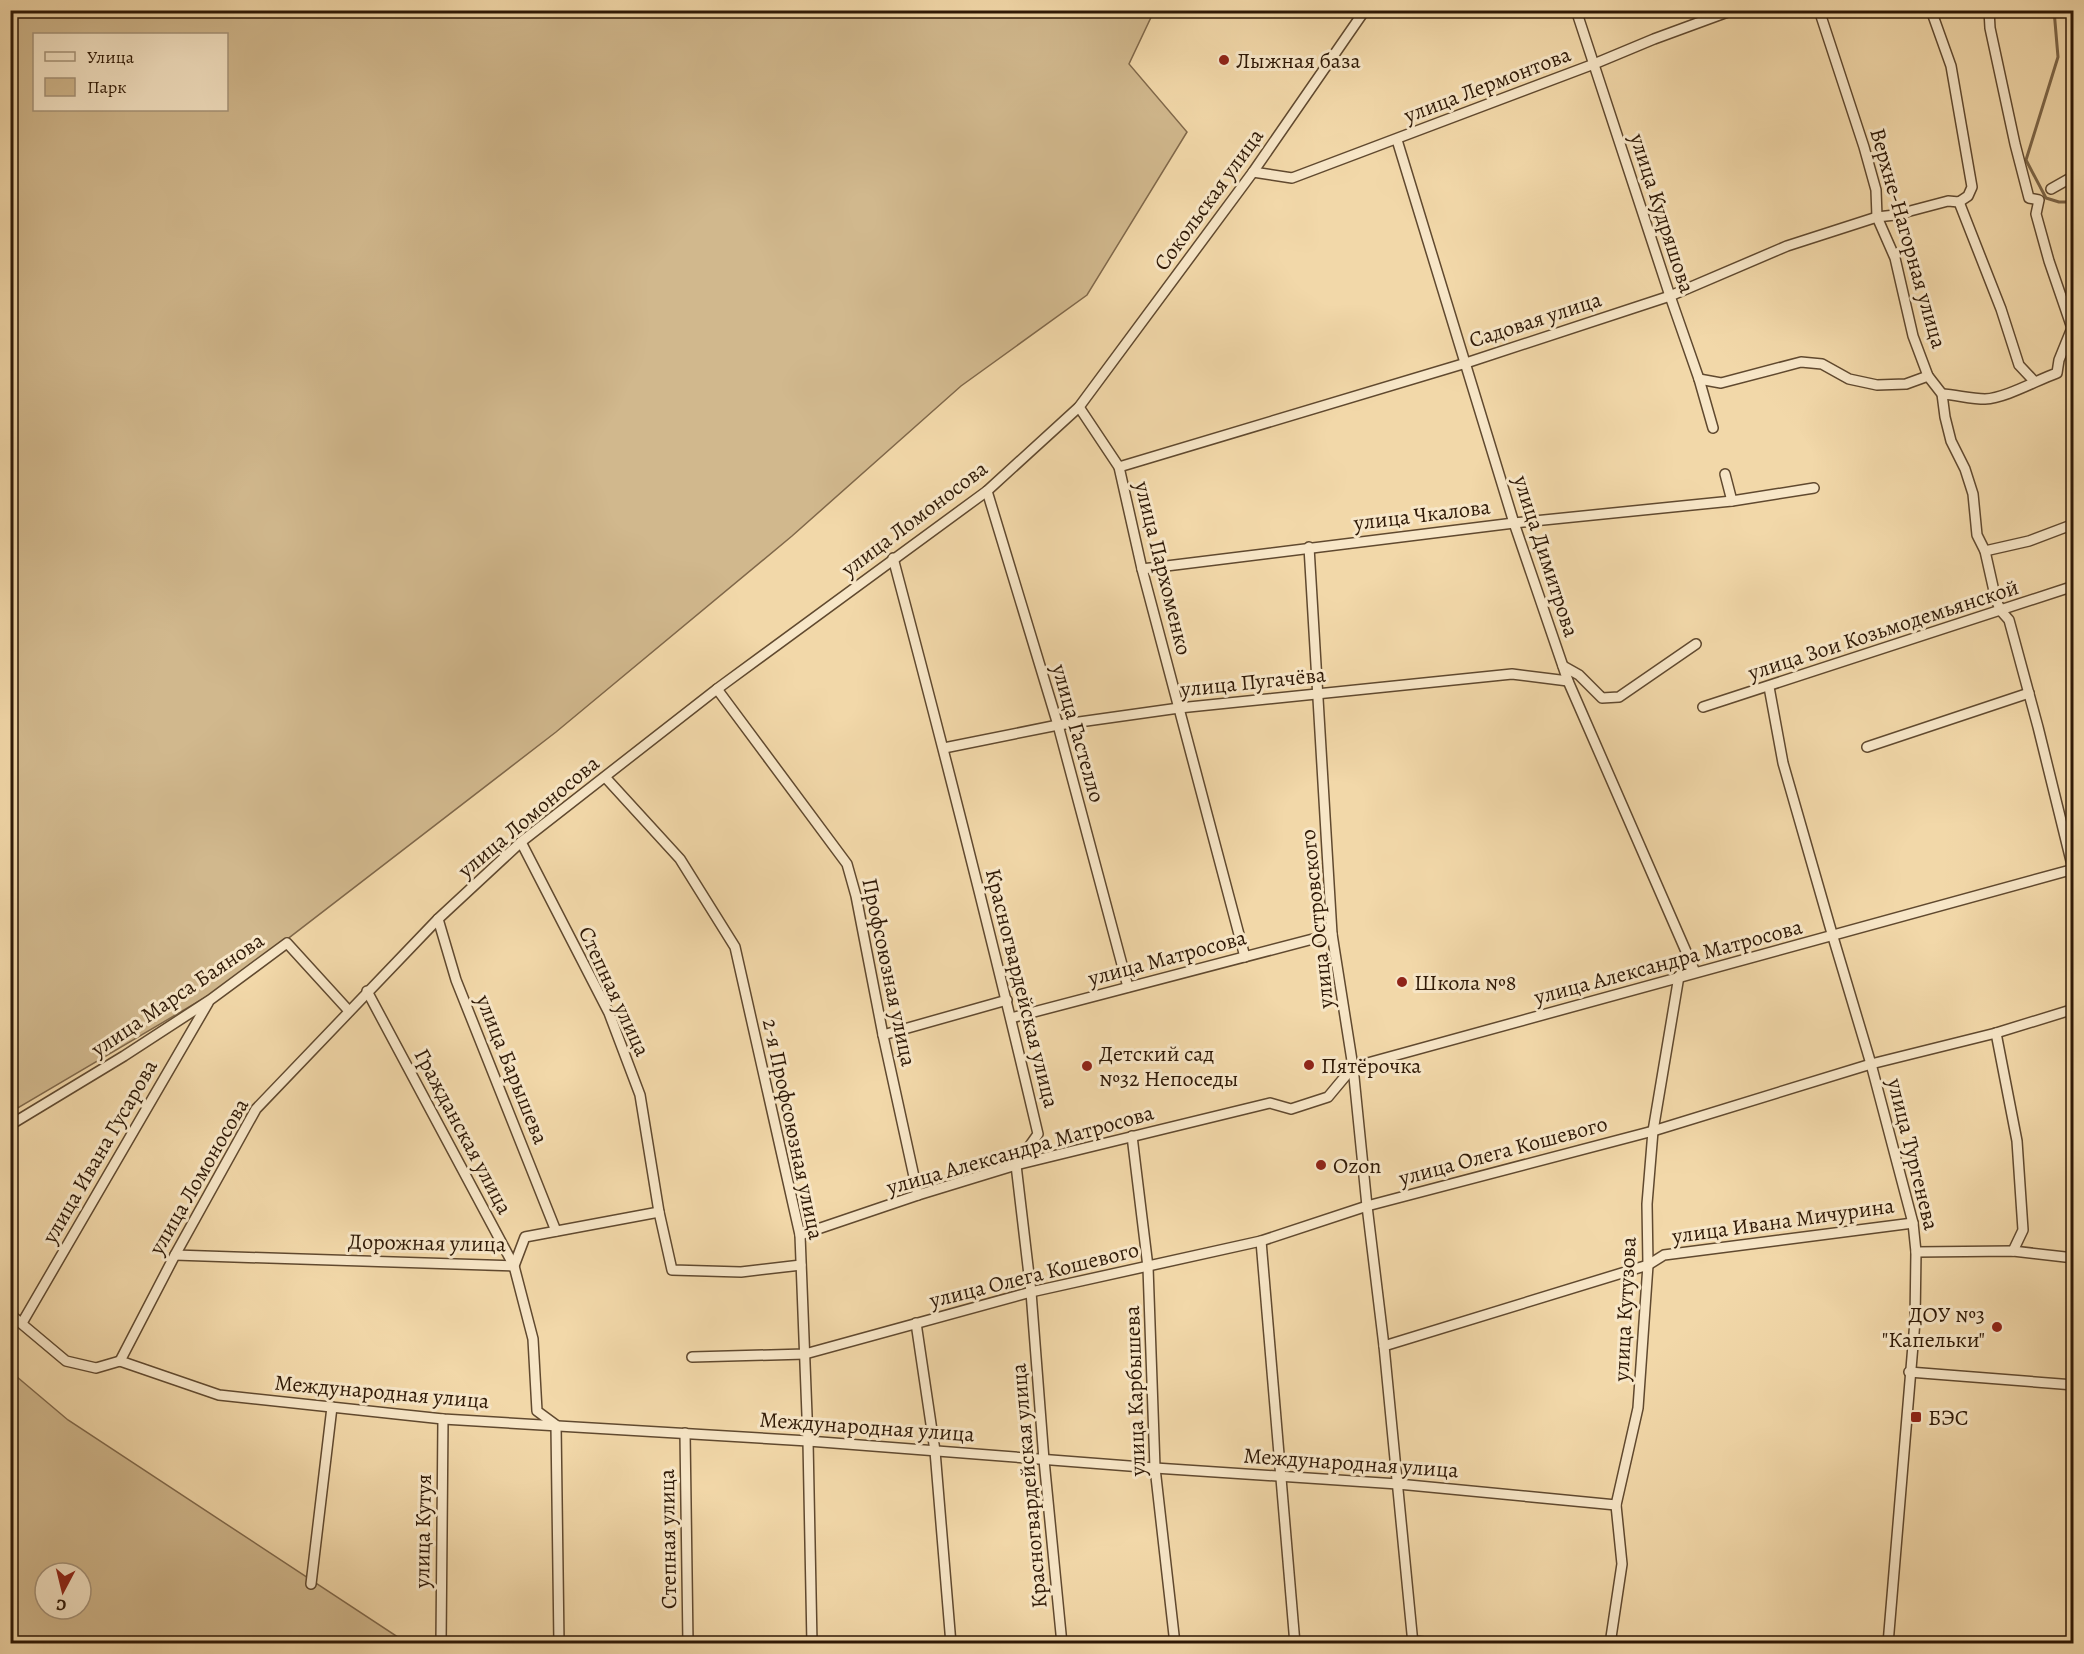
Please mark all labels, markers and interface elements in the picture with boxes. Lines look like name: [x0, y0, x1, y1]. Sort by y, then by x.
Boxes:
legend: [33, 33, 228, 111]
street label: улица Лермонтова: [1399, 39, 1576, 131]
text: Улица: [87, 45, 135, 69]
place label: Лыжная база: [1236, 46, 1361, 76]
marker: Лыжная база: [1217, 53, 1231, 67]
text: Парк: [87, 75, 127, 99]
street label: Сокольская улица: [1147, 122, 1271, 277]
street label: Верхне-Нагорная улица: [1862, 125, 1954, 353]
street label: улица Кудряшова: [1622, 129, 1702, 298]
street label: Садовая улица: [1465, 284, 1606, 355]
street label: улица Ломоносова: [834, 453, 995, 584]
street label: улица Димитрова: [1505, 471, 1587, 642]
street label: улица Пархоменко: [1127, 477, 1199, 658]
street label: улица Чкалова: [1351, 492, 1493, 538]
street label: улица Зои Козьмодемьянской: [1743, 572, 2022, 688]
street label: улица Пугачёва: [1178, 659, 1328, 705]
street label: улица Гастелло: [1044, 660, 1112, 806]
street label: улица Ломоносова: [451, 748, 606, 886]
street label: улица Островского: [1293, 828, 1341, 1011]
street label: Красногвардейская улица: [978, 865, 1067, 1112]
street label: Профсоюзная улица: [854, 875, 924, 1070]
street label: улица Александра Матросова: [1530, 911, 1806, 1012]
street label: Степная улица: [571, 922, 658, 1062]
street label: улица Матросова: [1084, 922, 1250, 994]
street label: улица Марса Баянова: [84, 925, 271, 1065]
place label: Школа №8: [1414, 968, 1516, 998]
marker: Школа №8: [1395, 975, 1409, 989]
street label: улица Барышева: [468, 989, 556, 1149]
street label: 2-я Профсоюзная улица: [755, 1016, 831, 1243]
place label: Детский сад №32 Непоседы: [1099, 1039, 1238, 1094]
street label: Гражданская улица: [407, 1043, 520, 1220]
place label: Пятёрочка: [1321, 1051, 1422, 1081]
street label: улица Ивана Гусарова: [34, 1053, 165, 1250]
marker: Пятёрочка: [1302, 1058, 1316, 1072]
marker: Детский сад №32 Непоседы: [1080, 1059, 1094, 1073]
street label: улица Тургенева: [1879, 1074, 1947, 1234]
street label: улица Ломоносова: [141, 1092, 256, 1261]
street label: улица Александра Матросова: [882, 1097, 1158, 1203]
street label: улица Олега Кошевого: [1395, 1109, 1611, 1194]
place label: Ozon: [1333, 1151, 1381, 1181]
marker: Ozon: [1314, 1158, 1328, 1172]
street label: улица Ивана Мичурина: [1669, 1190, 1897, 1252]
street label: Дорожная улица: [348, 1227, 507, 1259]
street label: улица Олега Кошевого: [925, 1234, 1142, 1316]
street label: улица Кутузова: [1606, 1235, 1644, 1383]
place label: ДОУ №3 "Капельки": [1882, 1300, 1985, 1355]
street label: улица Карбышева: [1117, 1304, 1153, 1478]
marker: ДОУ №3 "Капельки": [1990, 1320, 2004, 1334]
street label: Красногвардейская улица: [1003, 1361, 1055, 1610]
street label: Международная улица: [273, 1368, 491, 1416]
place label: БЭС: [1928, 1403, 1968, 1433]
street label: Международная улица: [758, 1405, 976, 1450]
marker: БЭС: [1909, 1410, 1923, 1424]
street label: Международная улица: [1242, 1441, 1460, 1486]
street label: Степная улица: [652, 1468, 684, 1609]
street label: улица Кутуя: [407, 1474, 439, 1589]
north arrow: [33, 1561, 93, 1621]
text: С: [55, 1593, 68, 1616]

